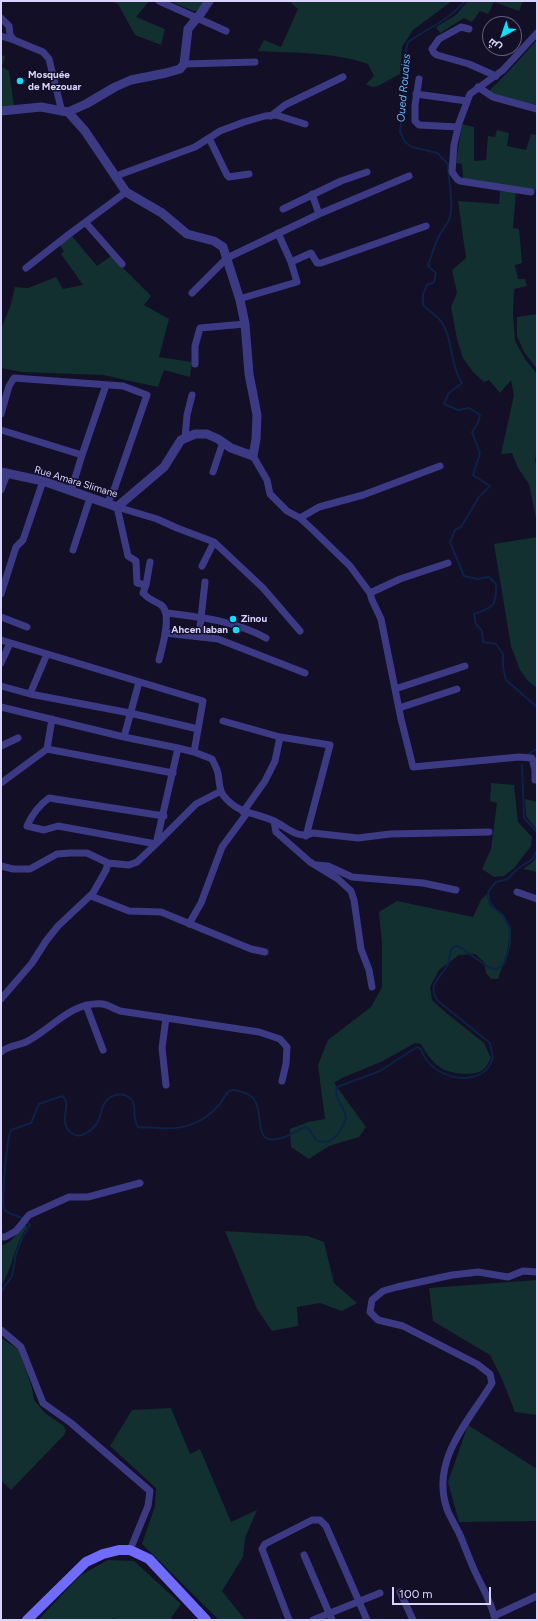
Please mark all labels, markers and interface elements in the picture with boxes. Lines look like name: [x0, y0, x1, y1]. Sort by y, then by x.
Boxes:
north arrow: [482, 16, 522, 56]
text: ش: [485, 35, 504, 54]
water label: Oued Rouaiss: [394, 53, 414, 123]
place label: Mosquée de Mezouar: [28, 69, 81, 92]
marker: Mosquée de Mezouar: [15, 76, 25, 86]
street label: Rue Amara Slimane: [33, 464, 119, 500]
place label: Zinou: [241, 613, 267, 625]
marker: Zinou: [228, 614, 238, 624]
place label: Ahcen laban: [171, 624, 228, 636]
marker: Ahcen laban: [231, 625, 241, 635]
scale bar: [394, 1579, 493, 1605]
text: 100 m: [399, 1587, 433, 1601]

